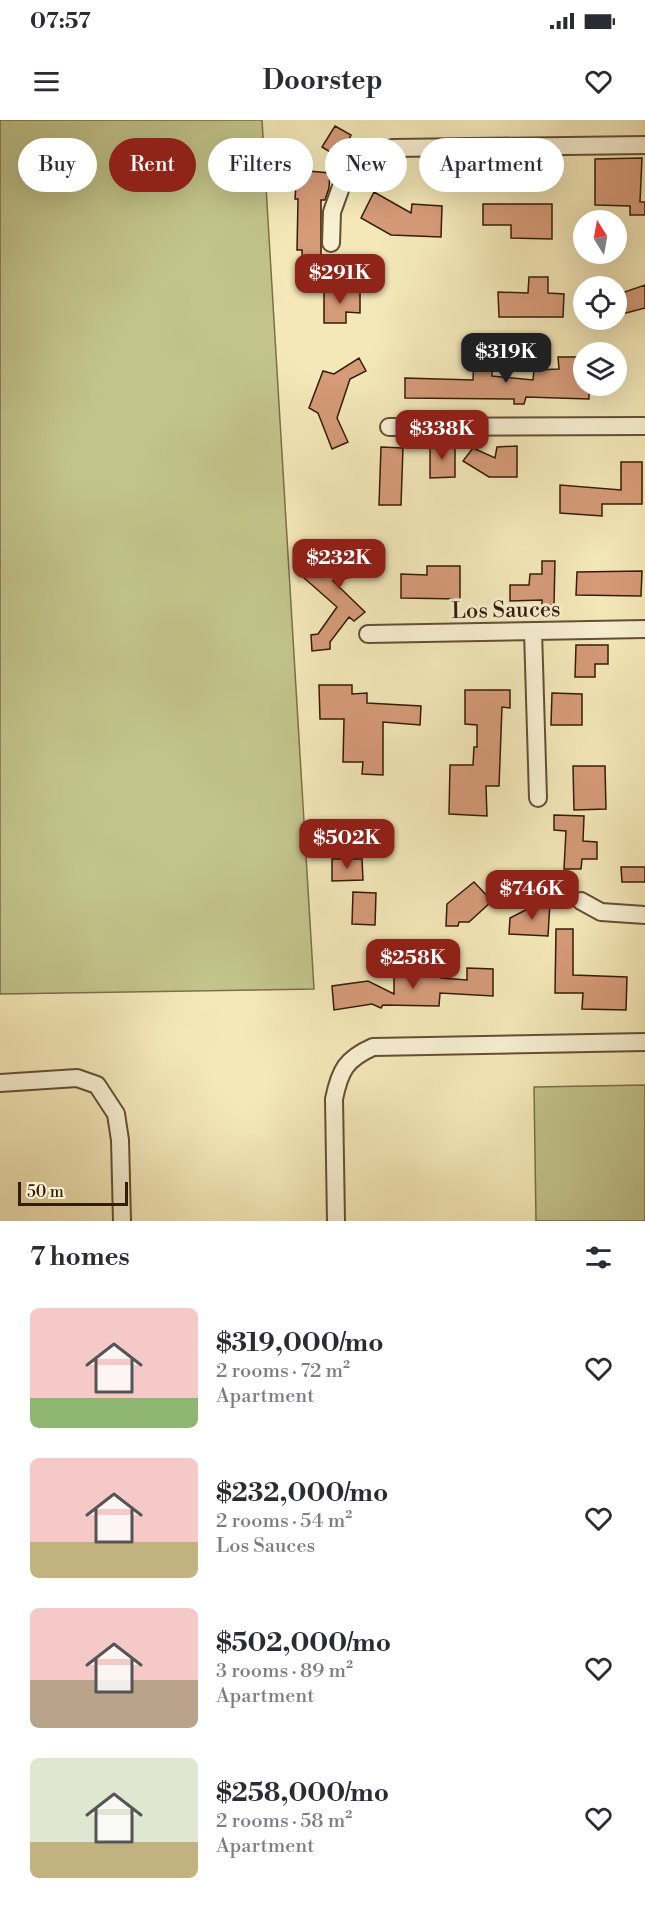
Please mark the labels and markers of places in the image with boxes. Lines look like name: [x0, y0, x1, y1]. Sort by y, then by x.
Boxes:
pin: $291K: [298, 254, 382, 305]
pin: $319K: [464, 333, 548, 384]
pin: $338K: [400, 410, 484, 461]
pin: $232K: [297, 539, 381, 590]
pin: $502K: [305, 819, 389, 870]
pin: $746K: [490, 870, 574, 921]
pin: $258K: [371, 939, 455, 990]

